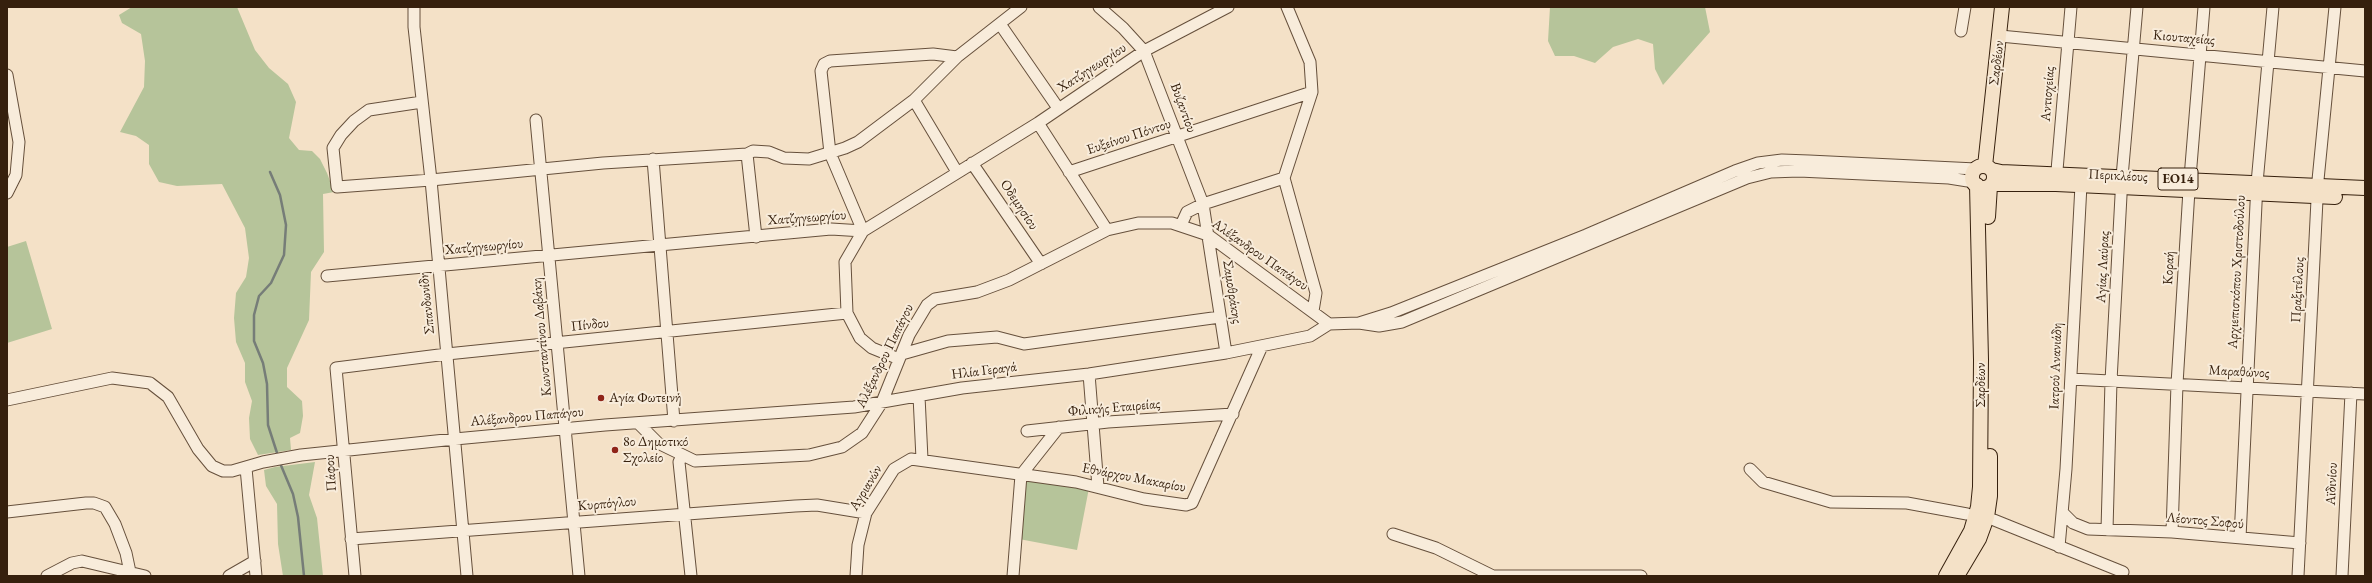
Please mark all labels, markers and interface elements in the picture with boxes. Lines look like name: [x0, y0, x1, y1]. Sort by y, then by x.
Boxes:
street label: Κιουταχείας: [2152, 27, 2216, 49]
street label: Χατζηγεωργίου: [1054, 40, 1130, 96]
street label: Σαρδέων: [1986, 40, 2008, 86]
street label: Αντιοχείας: [2038, 66, 2058, 122]
street label: Βυζαντίου: [1166, 81, 1200, 135]
street label: Ευξείνου Πόντου: [1085, 115, 1173, 159]
street label: Περικλέους: [2088, 166, 2148, 186]
road number: ΕΟ14: [2158, 168, 2198, 190]
street label: Οδεμησίου: [996, 177, 1042, 233]
street label: Αρχιεπισκόπου Χριστοδούλου: [2225, 195, 2249, 349]
street label: Χατζηγεωργίου: [767, 207, 847, 229]
street label: Αλέξανδρου Παπάγου: [1209, 216, 1311, 294]
street label: Αγίας Λαύρας: [2093, 231, 2113, 303]
street label: Χατζηγεωργίου: [444, 235, 524, 259]
street label: Κοραή: [2160, 251, 2178, 285]
street label: Πραξιτέλους: [2288, 257, 2308, 323]
street label: Σαμοθράκης: [1219, 259, 1245, 325]
street label: Σπανδωνίδη: [415, 271, 439, 335]
street label: Κωνσταντίνου Δαβάκη: [528, 277, 556, 397]
street label: Αλέξανδρου Παπάγου: [853, 301, 917, 411]
street label: Πίνδου: [570, 315, 610, 335]
street label: Ιατρού Ανανιάδη: [2046, 322, 2066, 410]
street label: Ηλία Γεραγά: [950, 359, 1018, 383]
street label: Μαραθώνος: [2208, 362, 2270, 382]
street label: Σαρδέων: [1973, 363, 1989, 407]
place label: Αγία Φωτεινή: [609, 390, 681, 406]
marker: Αγία Φωτεινή: [596, 393, 606, 403]
street label: Φιλικής Εταιρείας: [1067, 396, 1161, 420]
street label: Αλέξανδρου Παπάγου: [470, 404, 584, 430]
place label: 8ο Δημοτικό Σχολείο: [623, 434, 688, 466]
marker: 8ο Δημοτικό Σχολείο: [610, 445, 620, 455]
street label: Πάφου: [321, 454, 341, 492]
street label: Εθνάρχου Μακαρίου: [1081, 460, 1187, 496]
street label: Αγριανών: [846, 462, 886, 514]
street label: Αϊδινίου: [2322, 462, 2342, 506]
street label: Κυρπόγλου: [577, 493, 637, 515]
street label: Λέοντος Σοφού: [2165, 509, 2245, 533]

